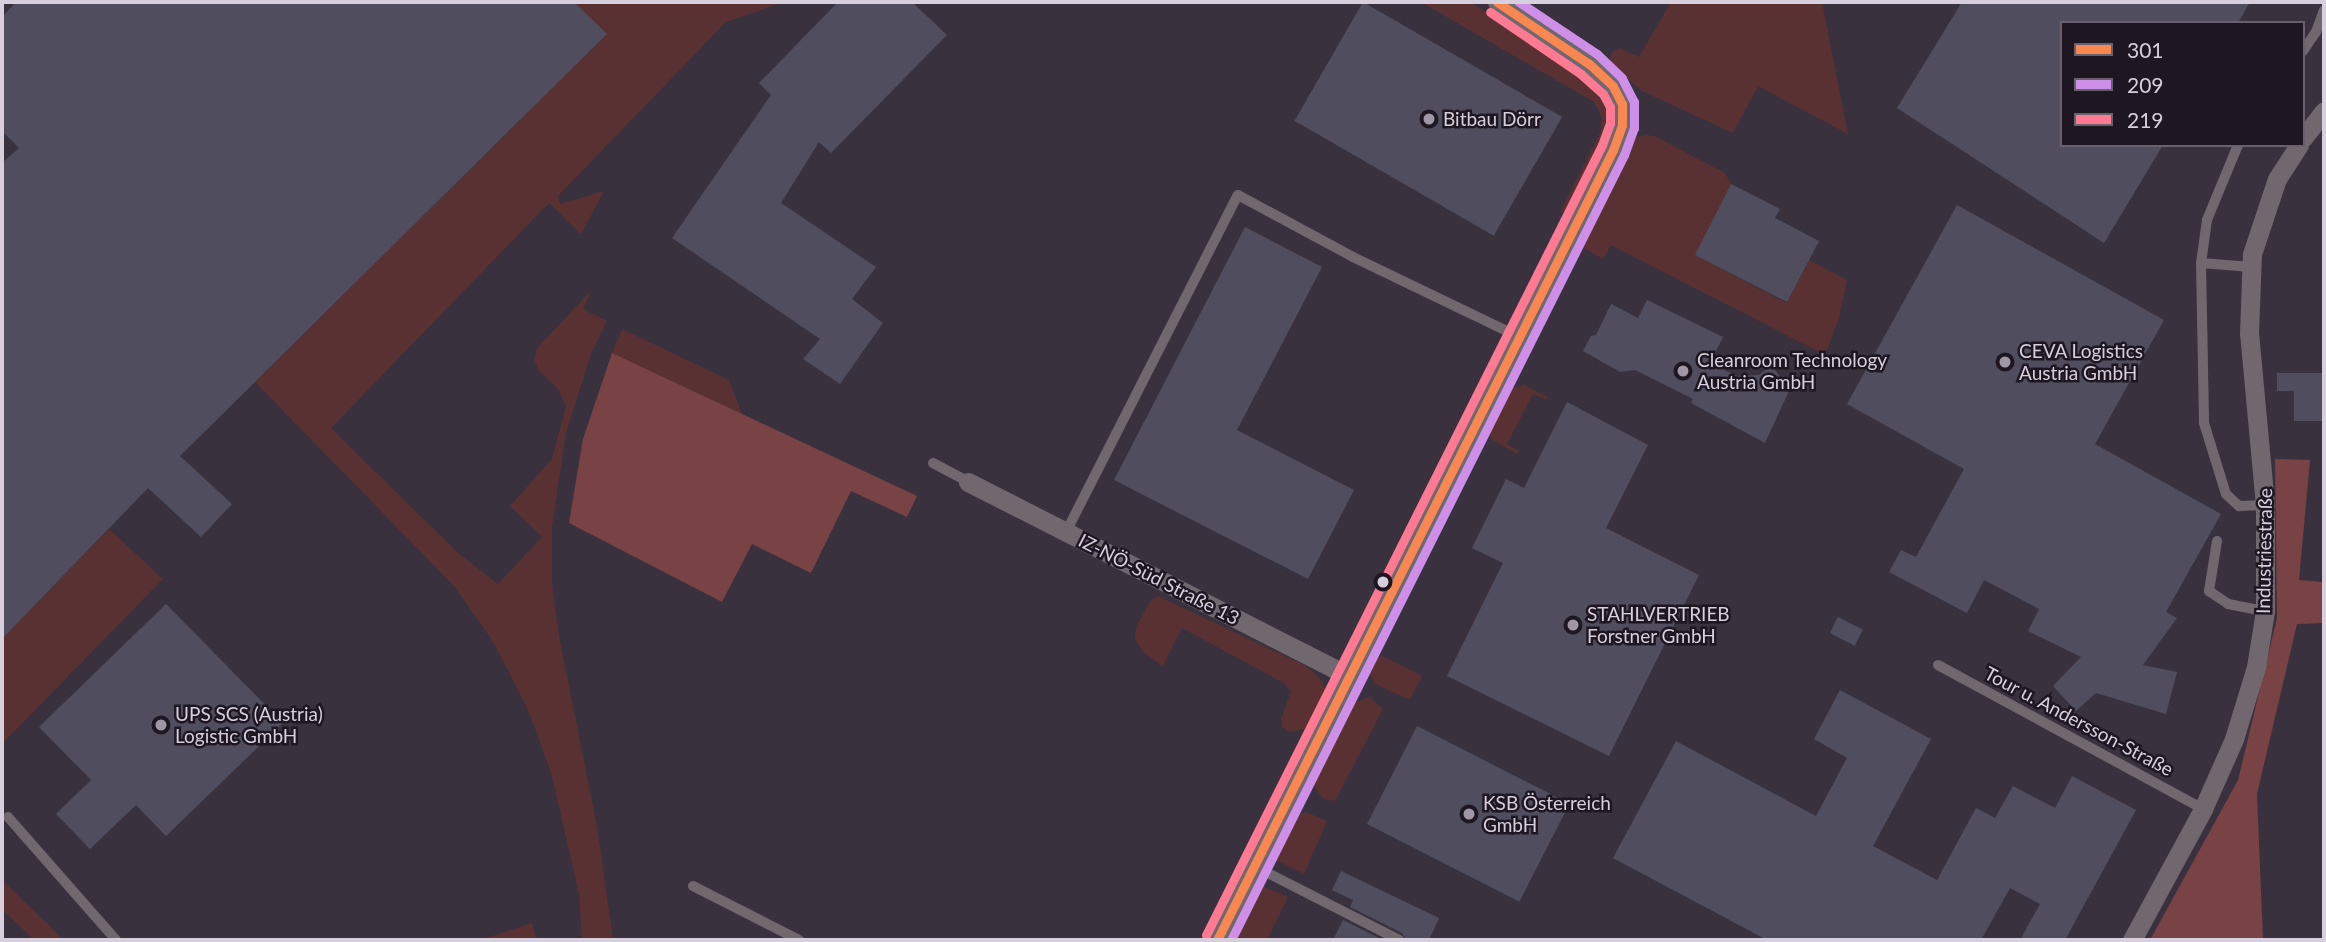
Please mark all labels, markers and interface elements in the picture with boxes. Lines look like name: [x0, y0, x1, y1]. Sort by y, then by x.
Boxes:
legend: [2060, 21, 2305, 147]
text: 301: [2127, 37, 2164, 62]
text: 209: [2127, 72, 2164, 97]
text: 219: [2127, 107, 2164, 132]
place label: Bitbau Dörr: [1443, 108, 1541, 130]
marker: Bitbau Dörr: [1421, 111, 1437, 127]
place label: CEVA Logistics Austria GmbH: [2019, 340, 2144, 384]
place label: Cleanroom Technology Austria GmbH: [1697, 349, 1888, 393]
marker: CEVA Logistics Austria GmbH: [1997, 354, 2013, 370]
marker: Cleanroom Technology Austria GmbH: [1675, 363, 1691, 379]
street label: Industriestraße: [2252, 488, 2276, 614]
street label: IZ-NÖ-Süd Straße 13: [1075, 529, 1243, 629]
unlabelled marker: [1376, 575, 1390, 589]
place label: STAHLVERTRIEB Forstner GmbH: [1587, 603, 1730, 647]
marker: STAHLVERTRIEB Forstner GmbH: [1565, 617, 1581, 633]
street label: Tour u. Andersson-Straße: [1980, 661, 2178, 781]
place label: UPS SCS (Austria) Logistic GmbH: [175, 703, 323, 747]
marker: UPS SCS (Austria) Logistic GmbH: [153, 717, 169, 733]
place label: KSB Österreich GmbH: [1483, 792, 1611, 836]
marker: KSB Österreich GmbH: [1461, 806, 1477, 822]

